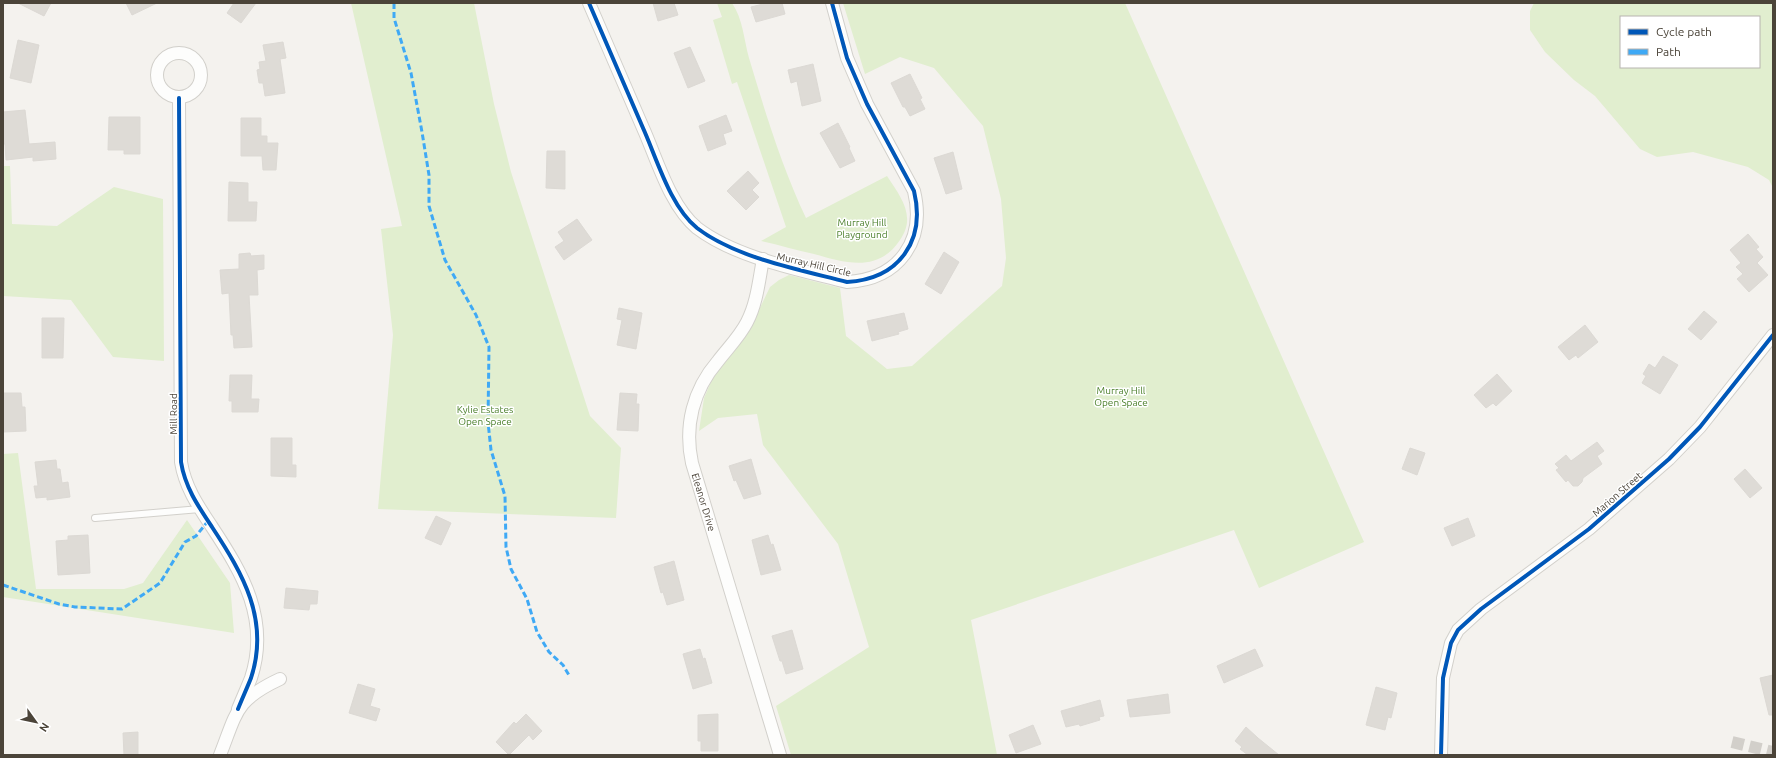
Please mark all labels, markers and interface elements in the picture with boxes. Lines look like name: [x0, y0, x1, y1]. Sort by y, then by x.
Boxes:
legend: [1620, 16, 1760, 68]
text: Cycle path: [1656, 25, 1712, 38]
text: Path: [1656, 45, 1681, 58]
park label: Murray Hill Playground: [836, 217, 888, 240]
street label: Murray Hill Circle: [775, 251, 852, 278]
park label: Murray Hill Open Space: [1094, 385, 1148, 408]
street label: Mill Road: [168, 393, 179, 435]
park label: Kylie Estates Open Space: [457, 404, 513, 427]
street label: Marion Street: [1590, 470, 1644, 519]
street label: Eleanor Drive: [689, 472, 718, 533]
north arrow: [16, 702, 56, 742]
text: N: [37, 721, 52, 734]

